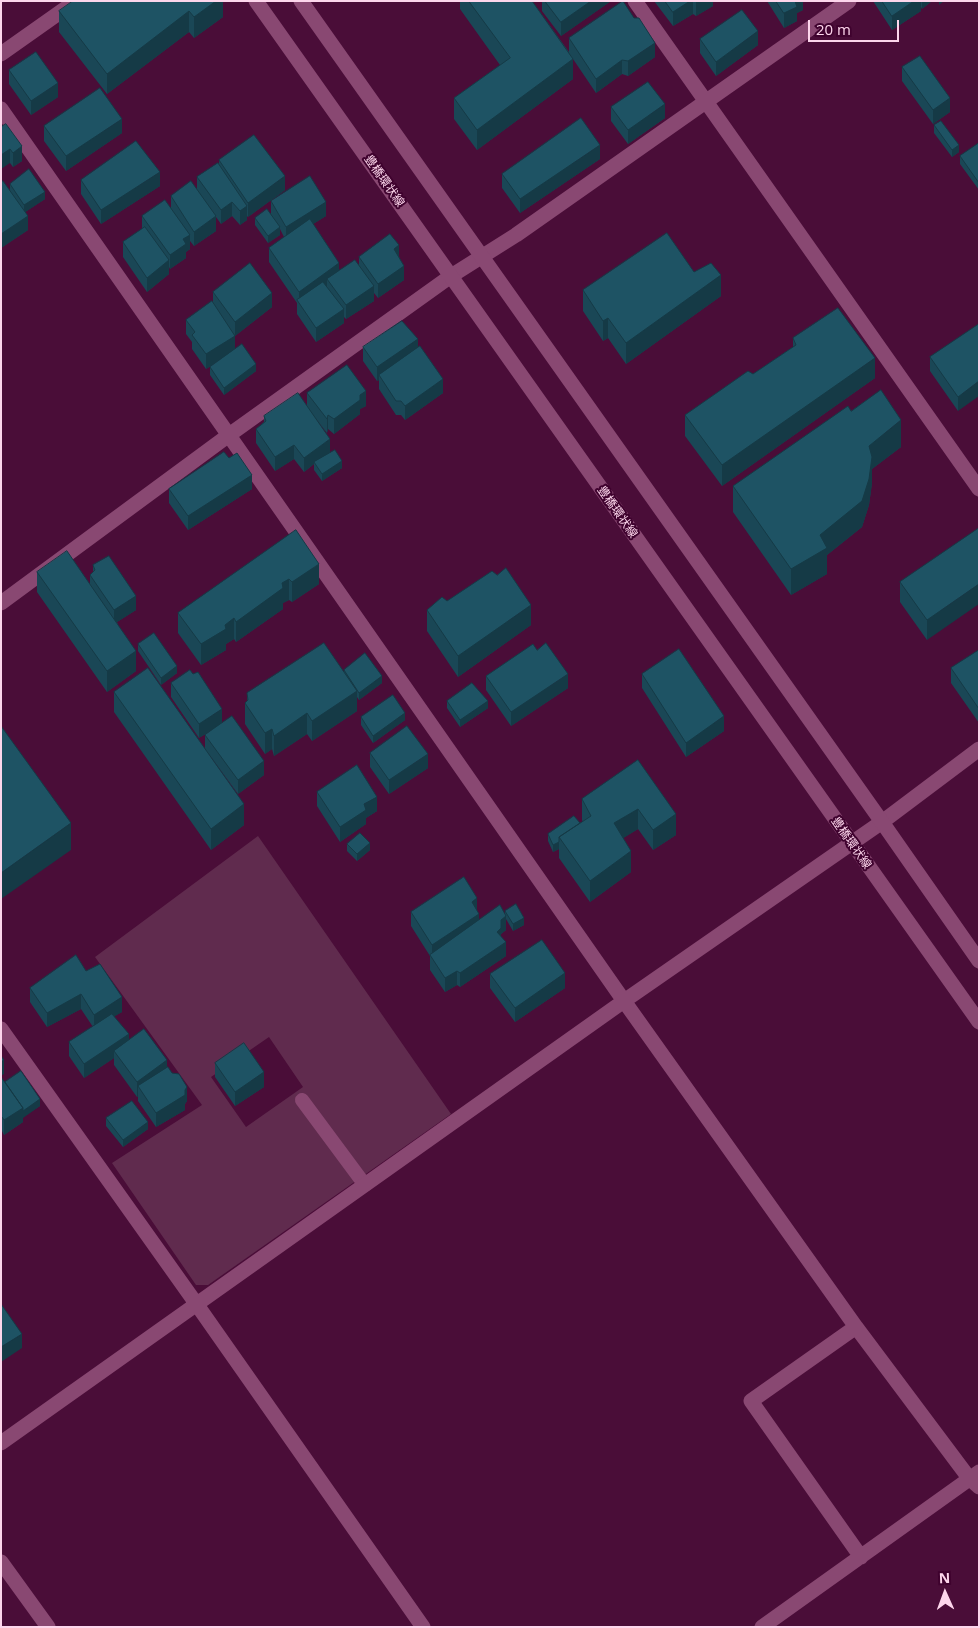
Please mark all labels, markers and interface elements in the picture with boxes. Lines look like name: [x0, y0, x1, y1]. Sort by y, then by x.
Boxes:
scale bar: [810, 10, 901, 42]
text: 20 m: [816, 19, 851, 39]
street label: 豊橋環状線: [361, 152, 407, 210]
street label: 豊橋環状線: [594, 483, 640, 541]
street label: 豊橋環状線: [828, 814, 874, 872]
north arrow: [920, 1568, 970, 1618]
text: N: [938, 1568, 950, 1587]

